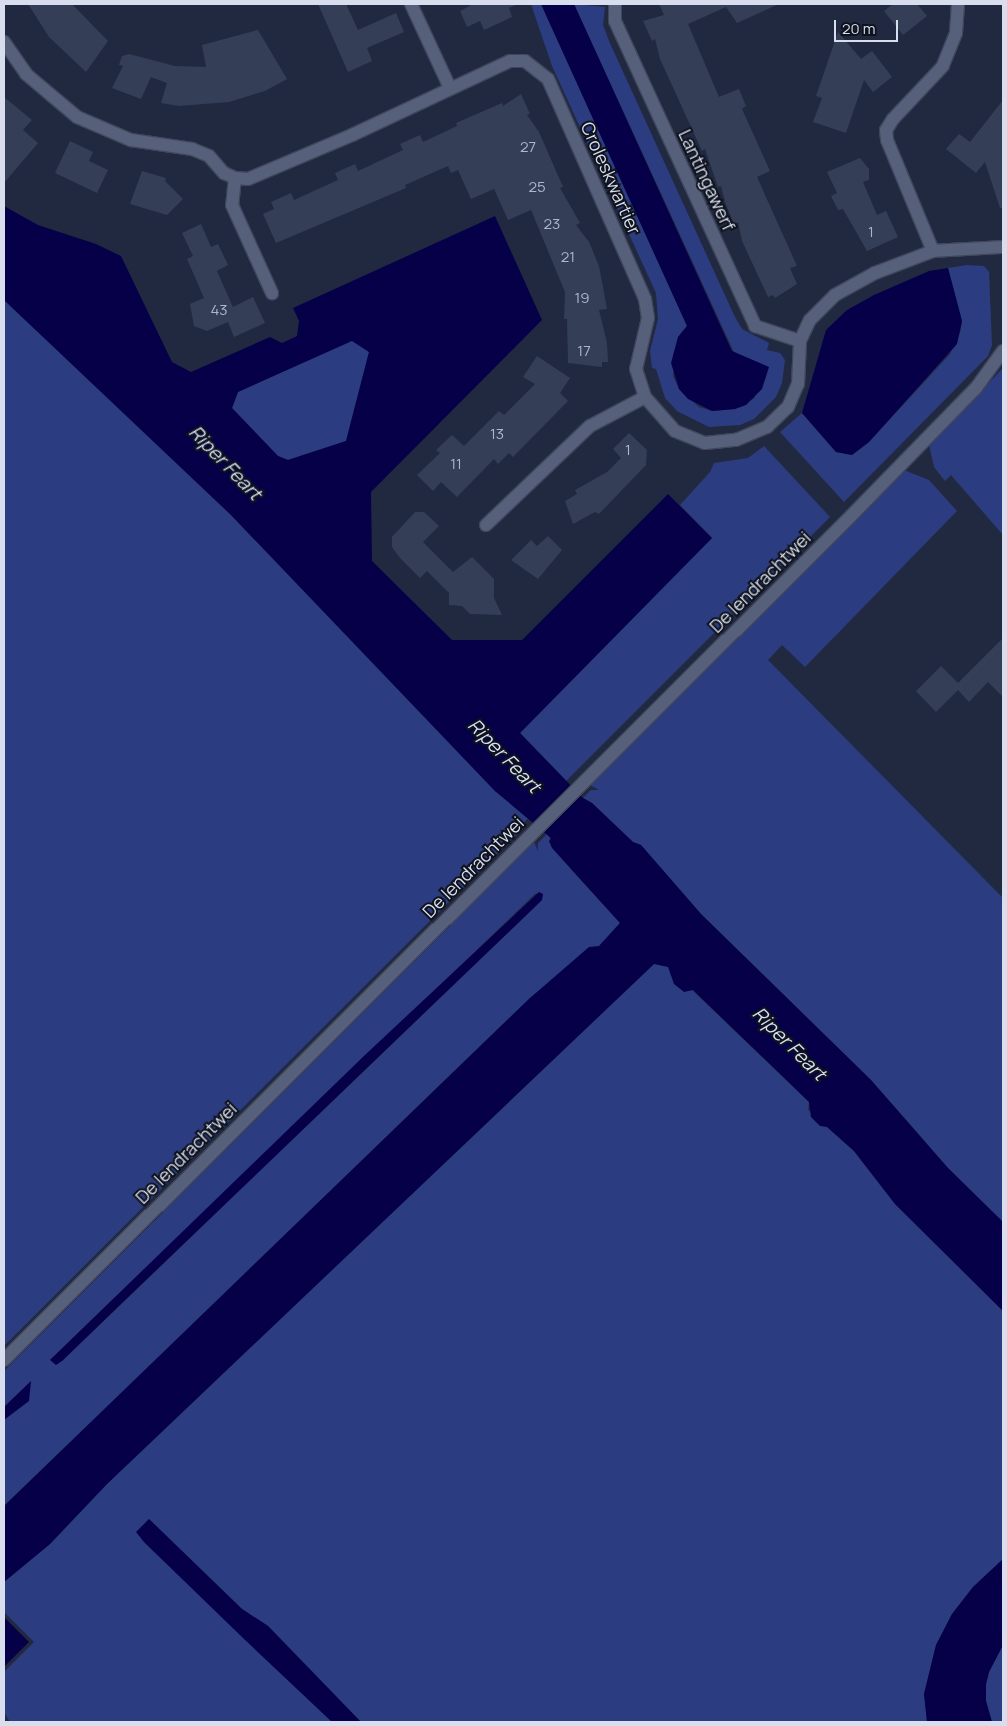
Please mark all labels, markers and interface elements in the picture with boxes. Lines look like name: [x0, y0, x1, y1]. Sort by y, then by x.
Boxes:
scale bar: [837, 10, 901, 42]
text: 20 m: [842, 18, 875, 39]
street label: Croleskwartier: [577, 118, 645, 238]
street label: Lantingawerf: [674, 126, 740, 234]
house number: 27: [520, 138, 536, 156]
house number: 25: [528, 178, 546, 196]
house number: 23: [544, 215, 560, 233]
house number: 1: [868, 223, 874, 241]
house number: 21: [561, 248, 575, 266]
house number: 19: [574, 289, 590, 307]
house number: 43: [210, 301, 228, 319]
house number: 17: [577, 342, 591, 360]
water label: Riper Feart: [184, 421, 266, 505]
house number: 13: [490, 425, 504, 443]
house number: 1: [625, 441, 631, 459]
house number: 11: [450, 455, 462, 473]
street label: De Iendrachtwei: [705, 527, 815, 637]
water label: Riper Feart: [463, 714, 545, 798]
street label: De Iendrachtwei: [418, 812, 528, 922]
water label: Riper Feart: [747, 1002, 831, 1086]
street label: De Iendrachtwei: [131, 1098, 241, 1208]

